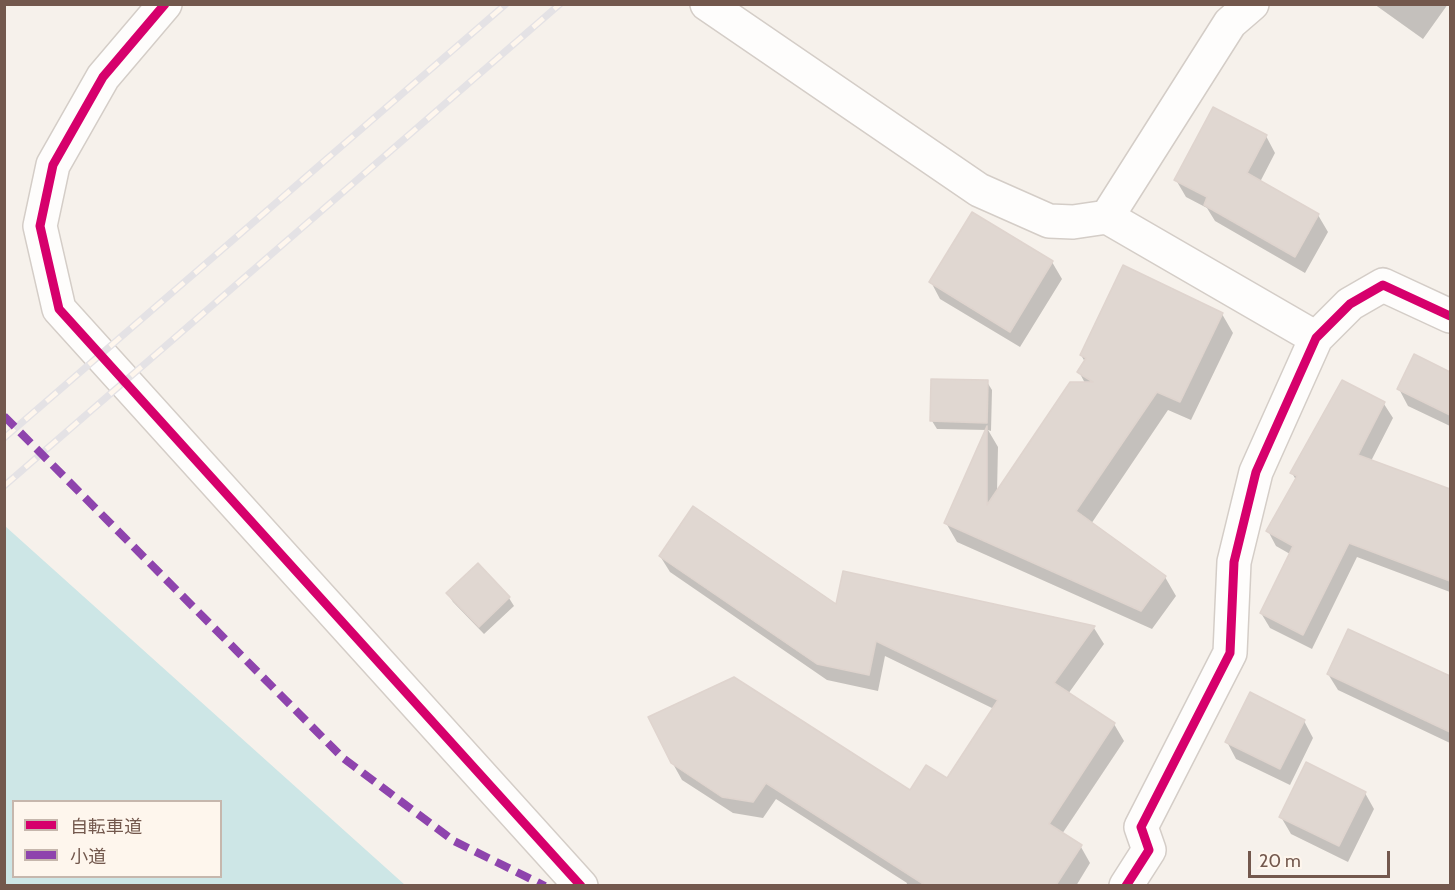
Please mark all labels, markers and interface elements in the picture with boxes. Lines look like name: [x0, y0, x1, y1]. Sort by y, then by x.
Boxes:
legend: [12, 800, 222, 878]
text: 自転車道: [70, 816, 142, 838]
scale bar: [1251, 839, 1394, 877]
text: 小道: [70, 846, 106, 868]
text: 20 m: [1259, 850, 1301, 872]

